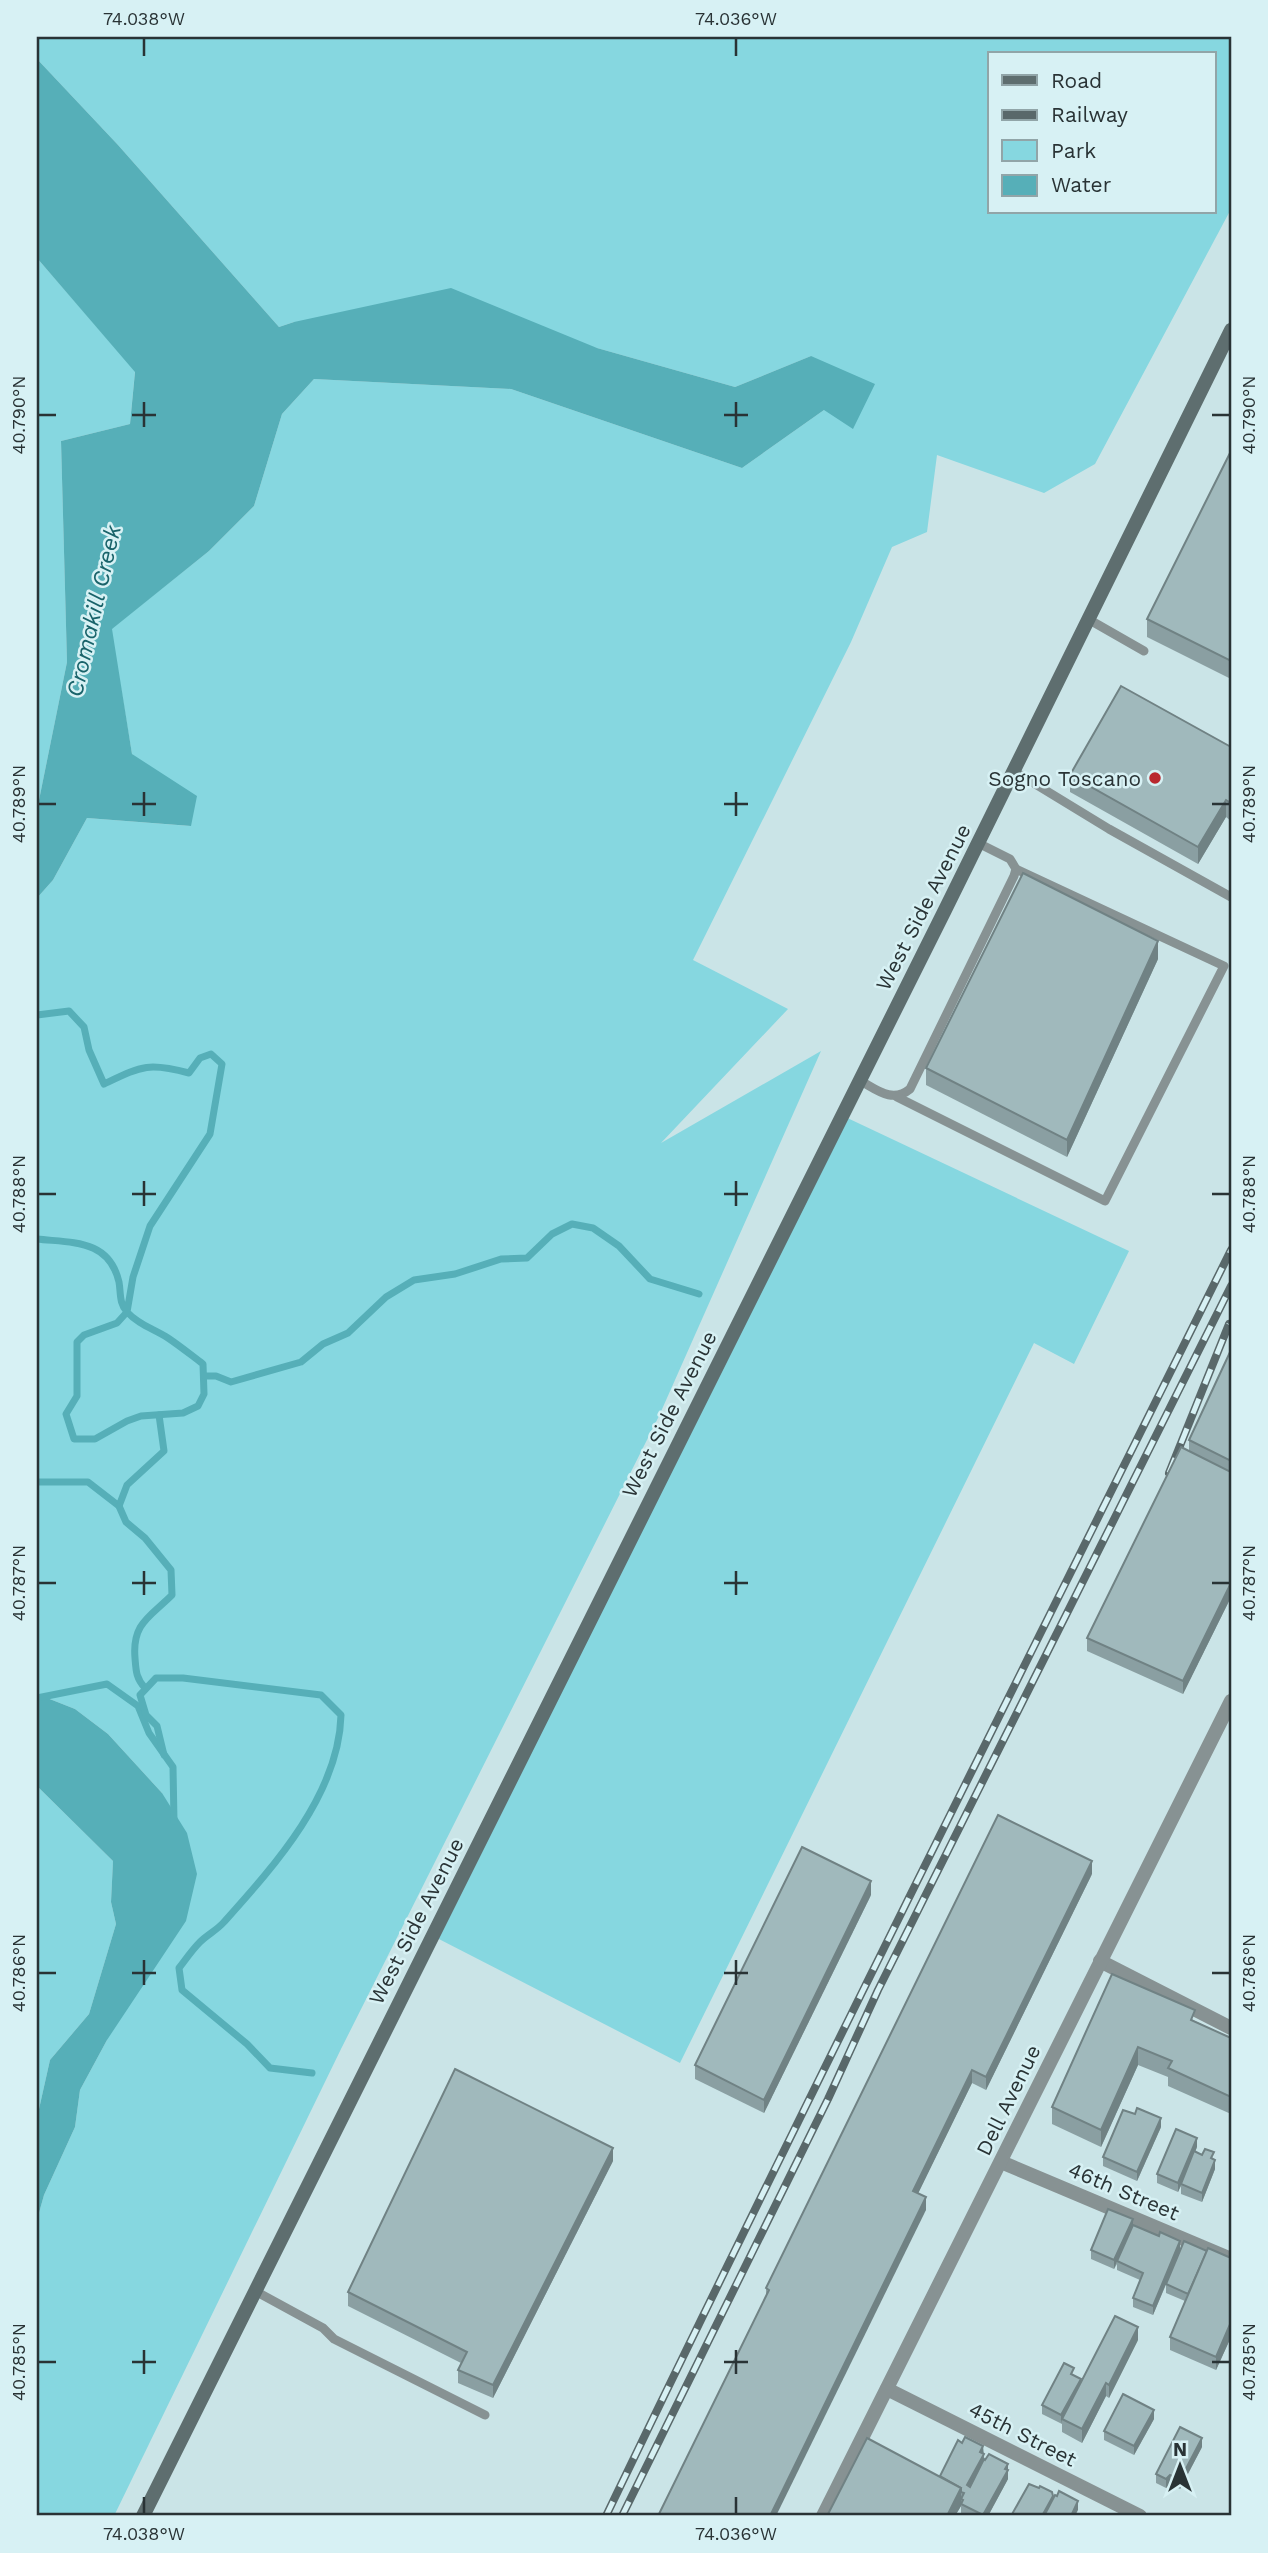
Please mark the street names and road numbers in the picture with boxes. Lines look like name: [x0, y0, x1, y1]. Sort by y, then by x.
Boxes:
street label: West Side Avenue: [870, 820, 976, 994]
street label: West Side Avenue: [616, 1327, 722, 1501]
street label: West Side Avenue: [363, 1834, 469, 2008]
street label: Dell Avenue: [970, 2041, 1046, 2159]
street label: 46th Street: [1065, 2156, 1183, 2226]
street label: 45th Street: [965, 2396, 1081, 2472]

